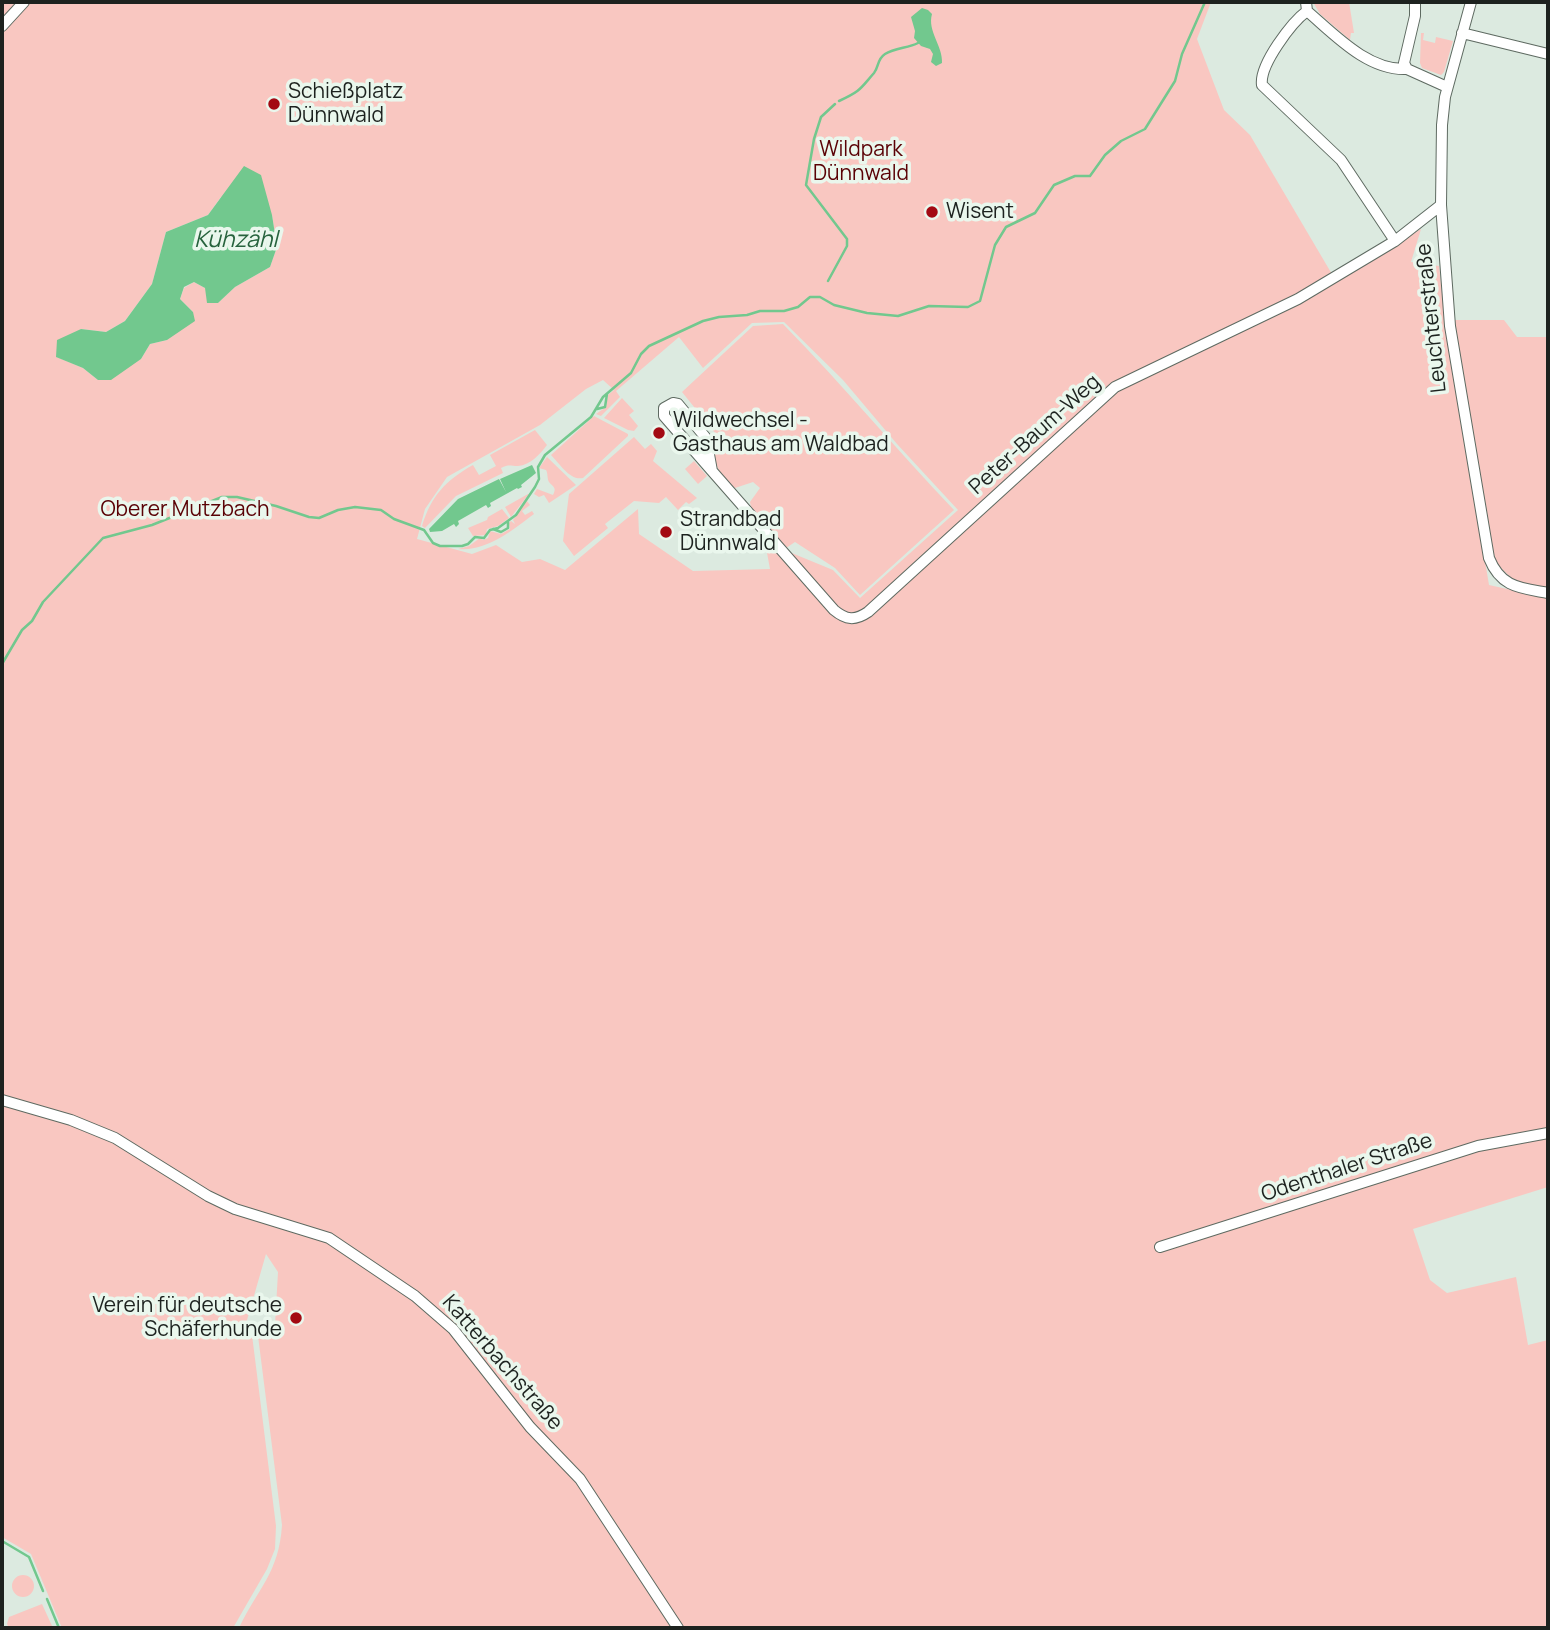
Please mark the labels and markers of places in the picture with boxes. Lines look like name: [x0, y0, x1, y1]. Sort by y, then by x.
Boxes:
place label: Schießplatz Dünnwald: [288, 79, 403, 129]
marker: Schießplatz Dünnwald: [266, 96, 282, 112]
place label: Wisent: [946, 199, 1014, 225]
marker: Wisent: [924, 204, 940, 220]
place label: Wildwechsel - Gasthaus am Waldbad: [673, 408, 889, 458]
marker: Wildwechsel - Gasthaus am Waldbad: [651, 425, 667, 441]
place label: Strandbad Dünnwald: [680, 507, 782, 557]
marker: Strandbad Dünnwald: [658, 524, 674, 540]
place label: Verein für deutsche Schäferhunde: [92, 1293, 282, 1343]
marker: Verein für deutsche Schäferhunde: [288, 1310, 304, 1326]

